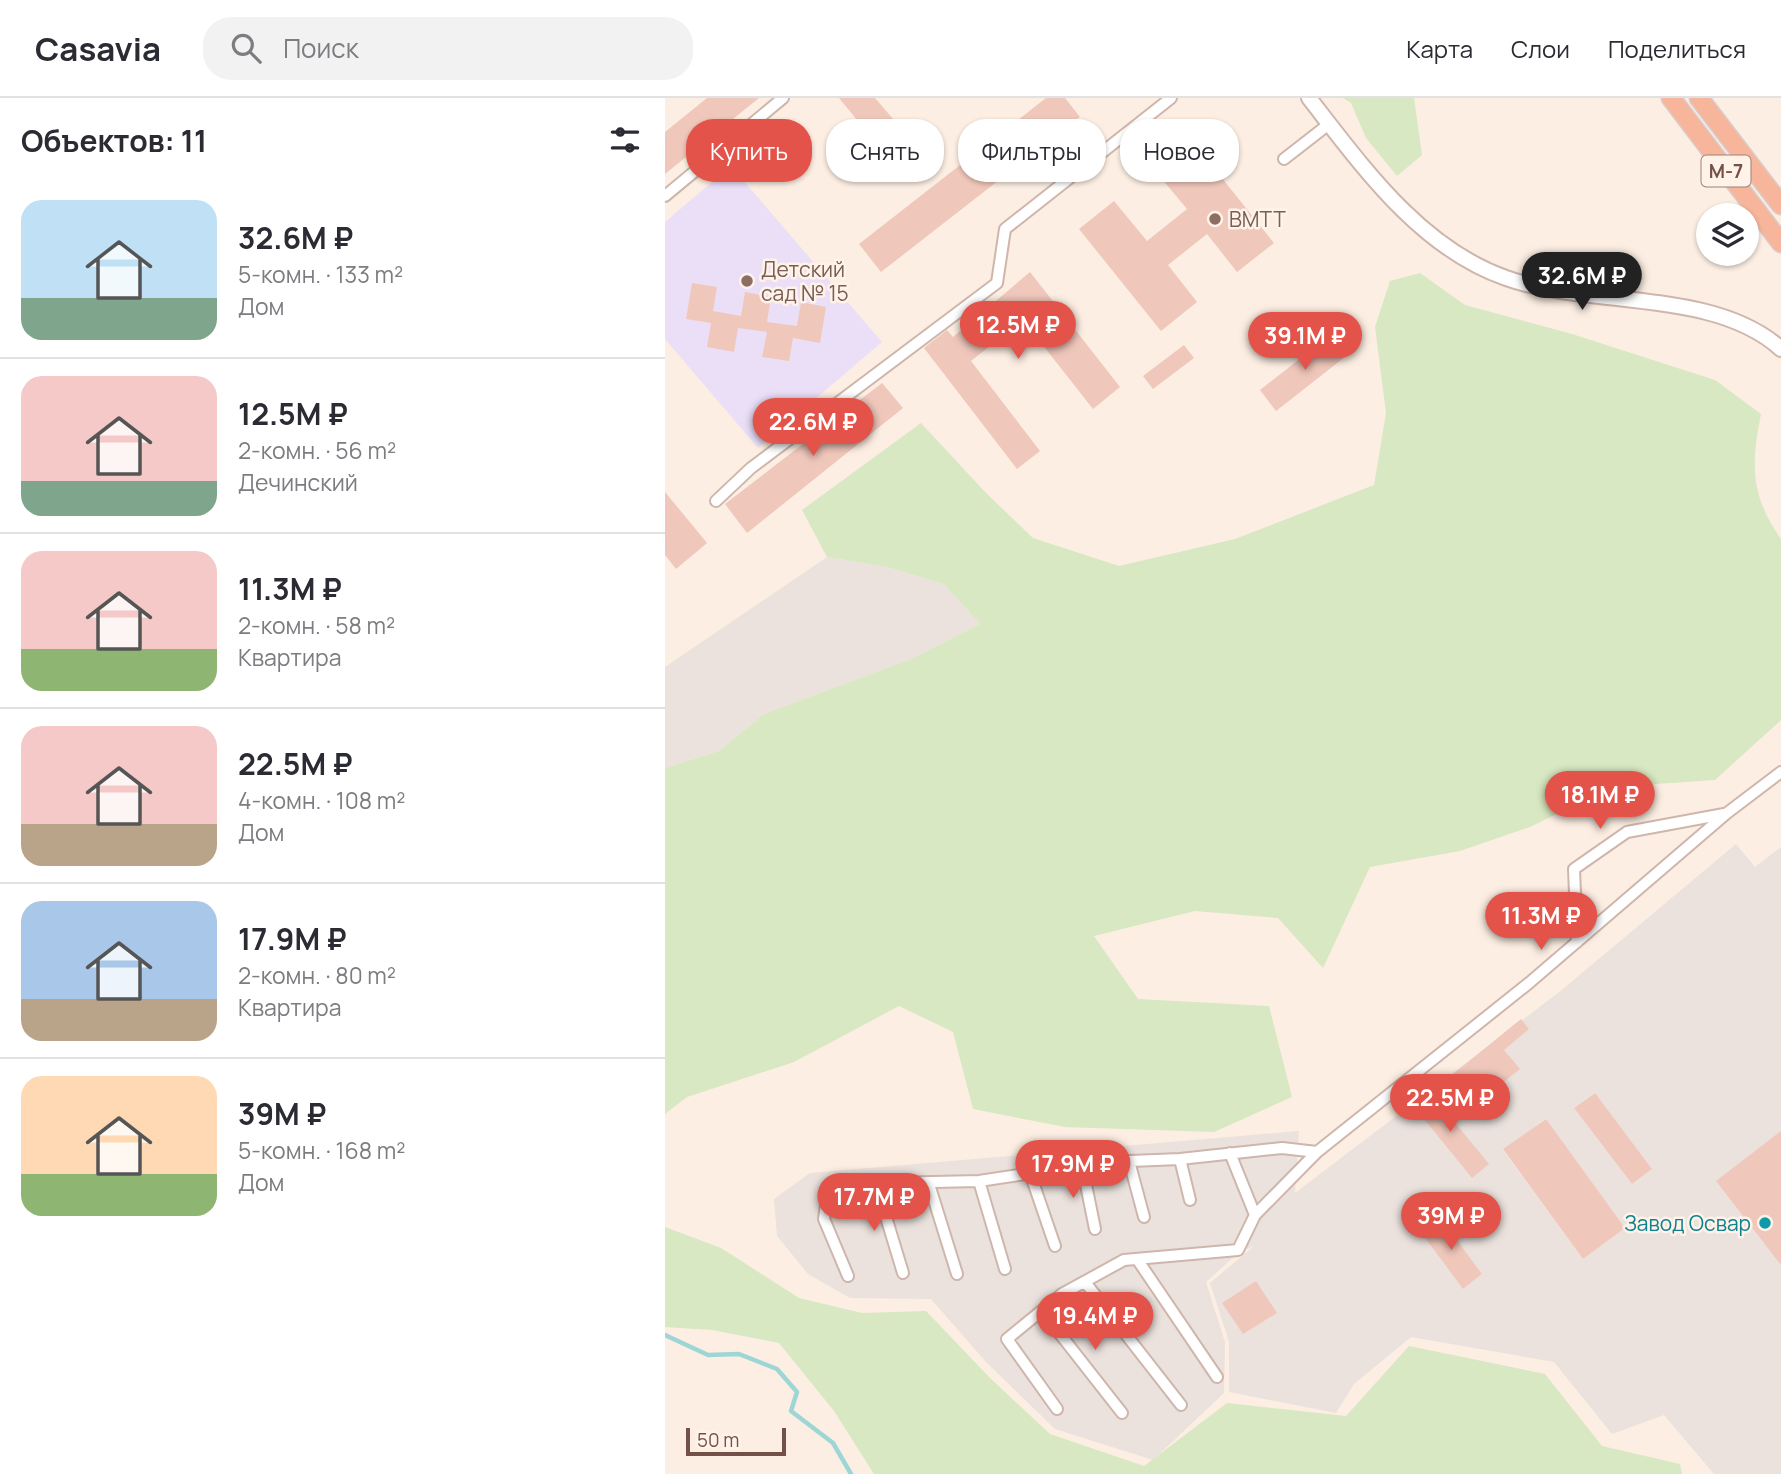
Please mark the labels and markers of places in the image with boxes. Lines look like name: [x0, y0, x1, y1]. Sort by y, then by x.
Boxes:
place label: ВМТТ: [1229, 205, 1286, 233]
marker: ВМТТ: [1207, 211, 1223, 227]
pin: 32.6M ₽: [1517, 252, 1647, 312]
place label: Детский сад № 15: [761, 255, 849, 307]
marker: Детский сад № 15: [739, 273, 755, 289]
pin: 12.5M ₽: [953, 302, 1083, 361]
pin: 39.1M ₽: [1240, 313, 1370, 372]
pin: 22.6M ₽: [748, 398, 878, 458]
pin: 18.1M ₽: [1535, 772, 1665, 831]
pin: 11.3M ₽: [1476, 892, 1606, 952]
pin: 22.5M ₽: [1385, 1074, 1515, 1134]
pin: 17.9M ₽: [1008, 1140, 1138, 1200]
pin: 17.7M ₽: [809, 1174, 939, 1233]
pin: 39M ₽: [1402, 1192, 1500, 1252]
place label: Завод Освар: [1624, 1209, 1751, 1237]
marker: Завод Освар: [1757, 1215, 1773, 1231]
pin: 19.4M ₽: [1030, 1292, 1160, 1352]

